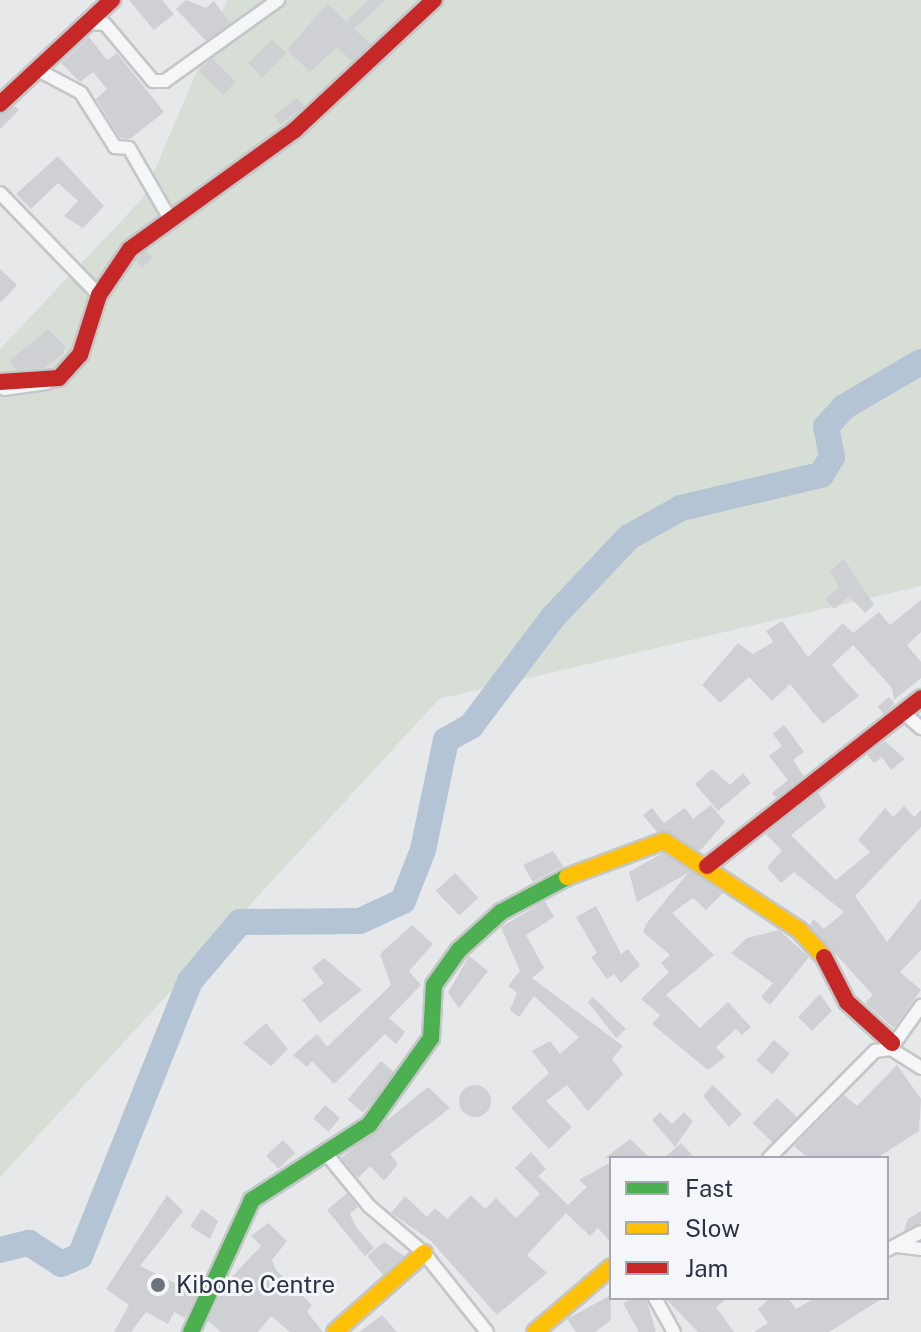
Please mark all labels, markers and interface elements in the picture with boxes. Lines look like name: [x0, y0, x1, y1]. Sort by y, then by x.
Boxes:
legend: [609, 1156, 889, 1300]
text: Fast: [685, 1174, 733, 1202]
text: Slow: [685, 1214, 740, 1242]
text: Jam: [685, 1254, 728, 1282]
place label: Kibone Centre: [176, 1271, 335, 1299]
marker: Kibone Centre: [147, 1274, 169, 1296]

